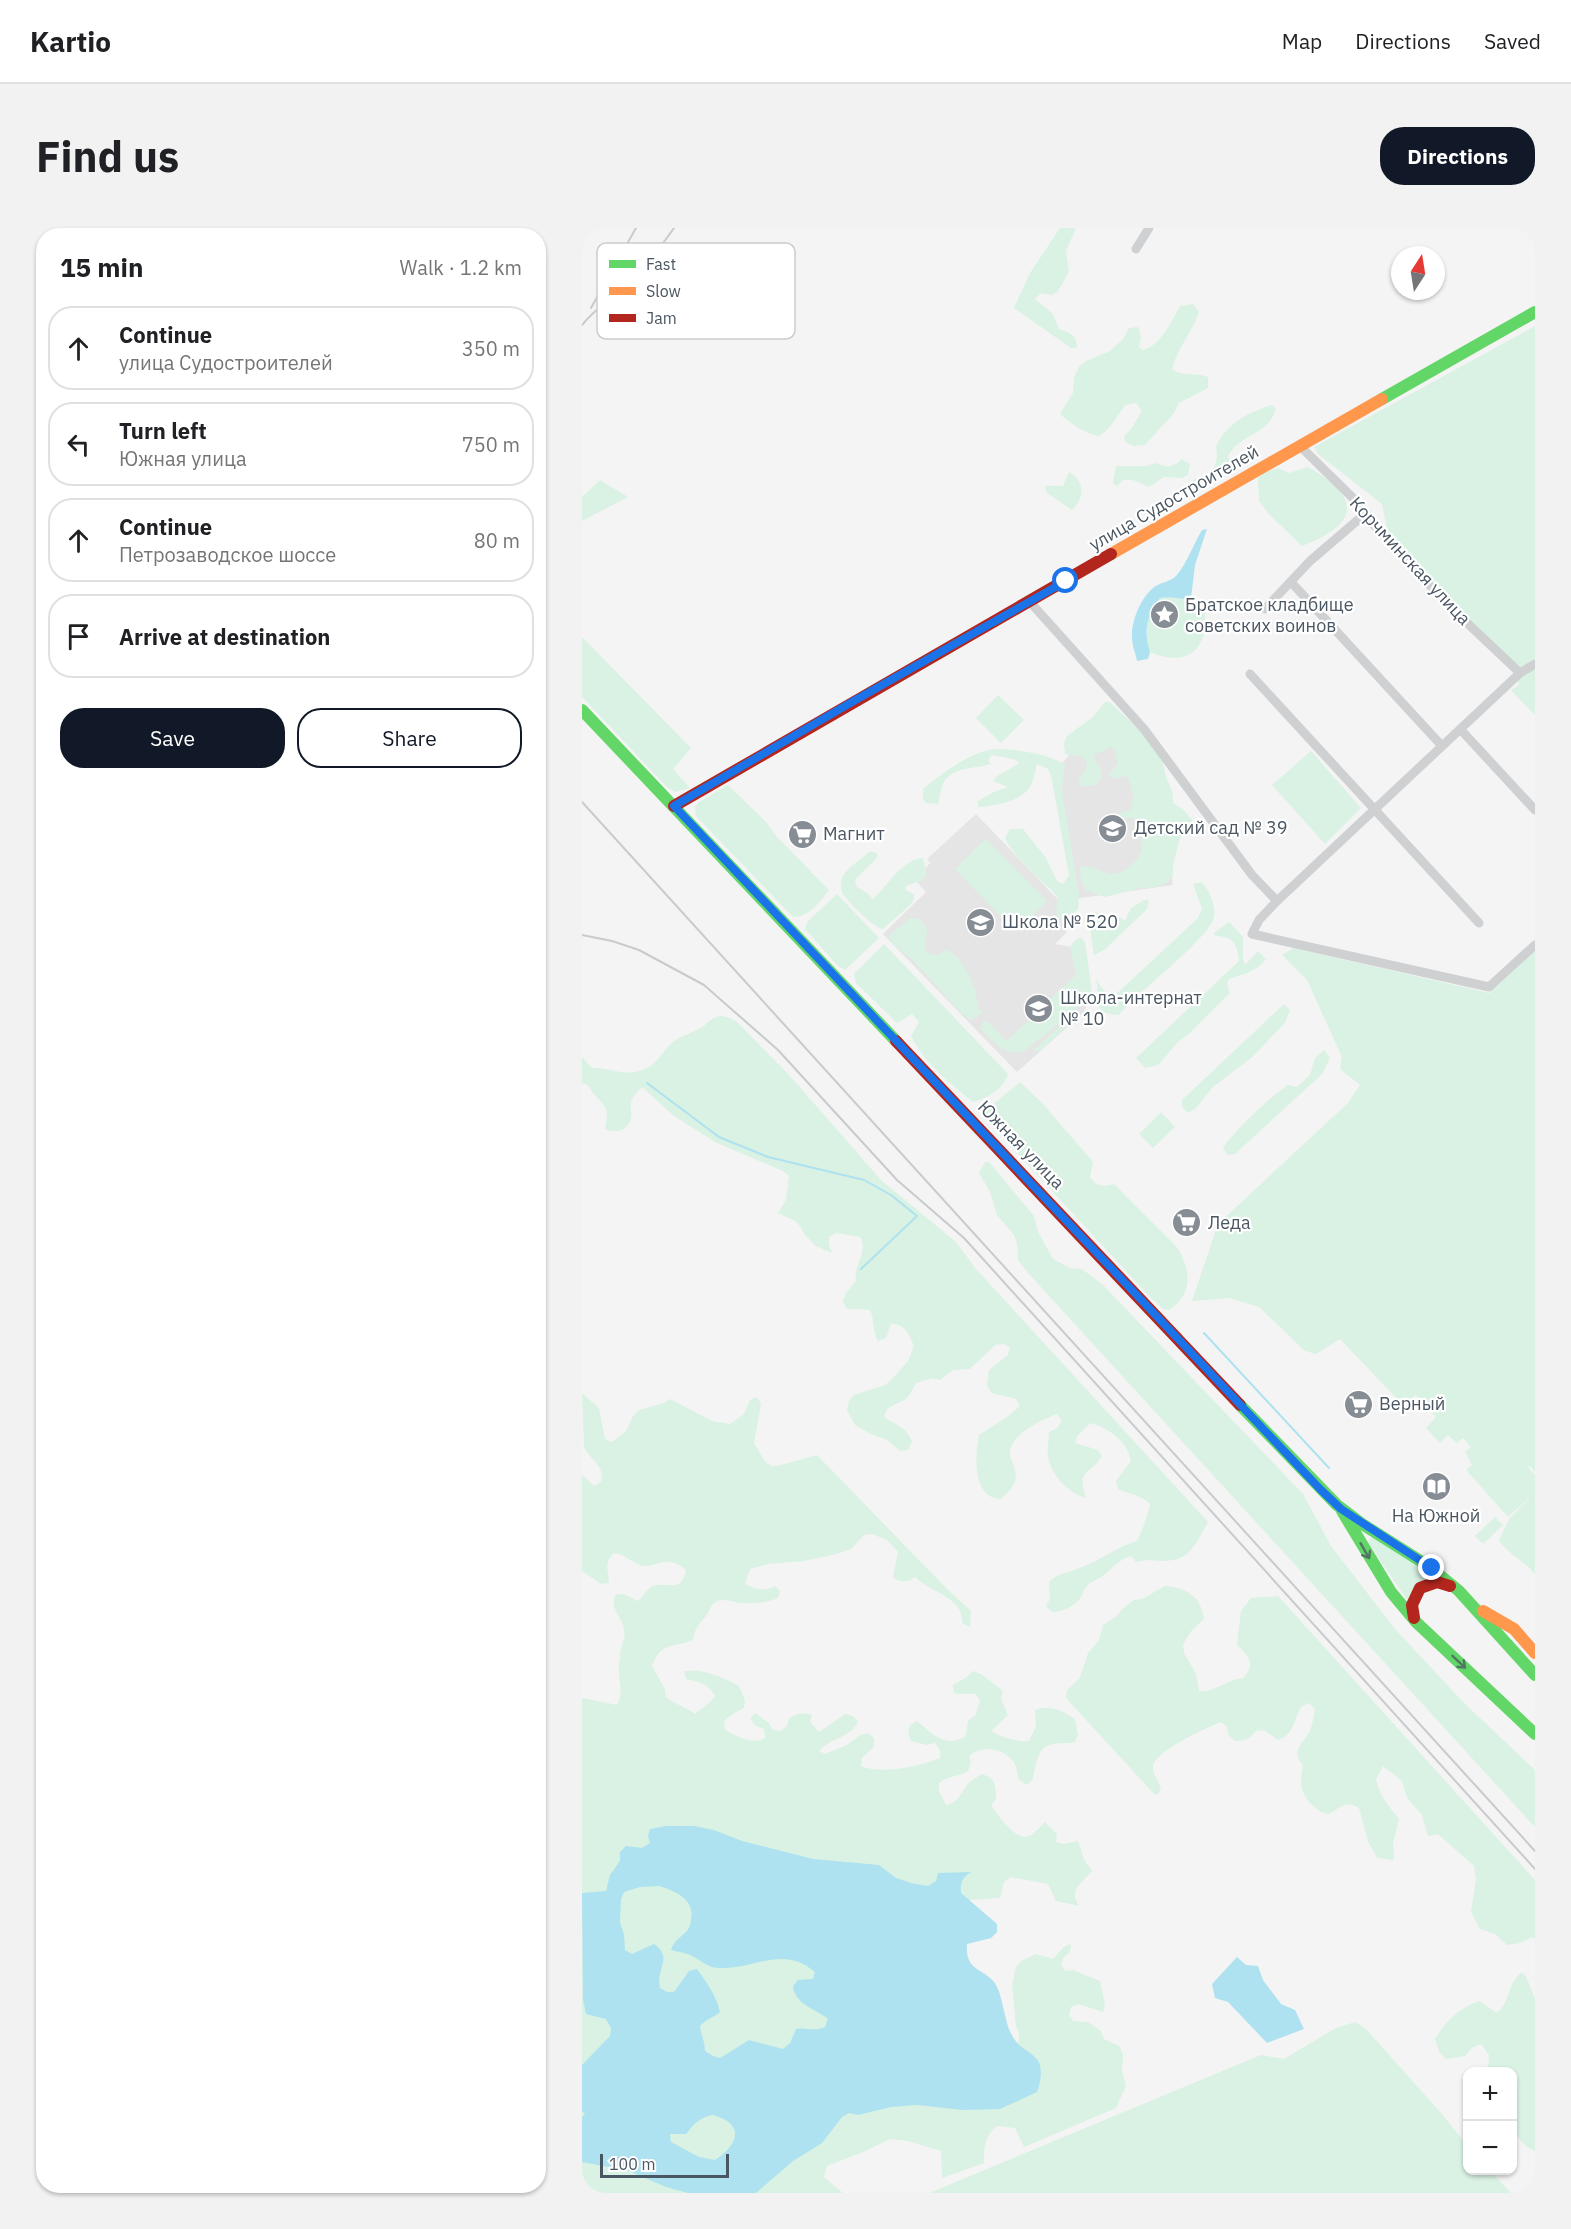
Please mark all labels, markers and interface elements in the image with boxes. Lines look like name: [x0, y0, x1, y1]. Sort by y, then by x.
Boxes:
text: Kartio: [30, 23, 111, 60]
text: Map: [1282, 27, 1322, 55]
text: Directions: [1355, 27, 1451, 55]
text: Saved: [1484, 27, 1541, 55]
button: Directions: [1380, 127, 1535, 185]
text: Find us: [36, 129, 179, 184]
legend: [597, 243, 795, 339]
north arrow: [1391, 246, 1445, 300]
text: 15 min: [60, 250, 144, 284]
text: Walk · 1.2 km: [400, 254, 522, 281]
text: Fast: [646, 254, 676, 274]
text: Slow: [646, 281, 681, 301]
text: Jam: [646, 308, 677, 328]
text: Continue: [119, 320, 212, 349]
icon: ahead: [62, 332, 95, 365]
text: 350 m: [462, 335, 520, 362]
text: улица Судостроителей: [119, 349, 333, 376]
text: Turn left: [119, 416, 207, 445]
icon: left: [62, 428, 95, 461]
text: 750 m: [462, 431, 520, 458]
street label: улица Судостроителей: [1085, 440, 1263, 556]
text: Южная улица: [119, 445, 247, 472]
street label: Корчминская улица: [1345, 492, 1476, 630]
text: Continue: [119, 512, 212, 541]
icon: ahead: [62, 524, 95, 557]
text: 80 m: [474, 527, 520, 554]
text: Петрозаводское шоссе: [119, 541, 336, 568]
route start: [1052, 567, 1078, 593]
place label: Братское кладбище советских воинов: [1185, 593, 1354, 637]
place icon: Братское кладбище советских воинов: [1148, 599, 1180, 631]
icon: arrive: [62, 620, 95, 653]
text: Arrive at destination: [119, 622, 330, 651]
button: Save: [60, 708, 285, 768]
button: Share: [297, 708, 522, 768]
school or university icon: Детский сад № 39: [1097, 812, 1129, 844]
place label: Детский сад № 39: [1134, 816, 1288, 839]
supermarket icon: Магнит: [786, 818, 818, 850]
place label: Магнит: [823, 822, 885, 845]
school or university icon: Школа № 520: [965, 906, 997, 938]
place label: Школа № 520: [1002, 910, 1118, 933]
place label: Школа-интернат № 10: [1060, 986, 1202, 1030]
school or university icon: Школа-интернат № 10: [1023, 992, 1055, 1024]
street label: Южная улица: [973, 1095, 1070, 1194]
supermarket icon: Леда: [1171, 1207, 1203, 1239]
place label: Леда: [1208, 1211, 1251, 1234]
supermarket icon: Верный: [1342, 1388, 1374, 1420]
place label: Верный: [1379, 1392, 1445, 1415]
library icon: На Южной: [1420, 1471, 1452, 1503]
place label: На Южной: [1392, 1504, 1480, 1527]
one-way arrow: [1360, 1542, 1372, 1559]
route end: [1418, 1554, 1444, 1580]
one-way arrow: [1451, 1655, 1466, 1670]
map controls: [1463, 2067, 1517, 2175]
button: +: [1463, 2067, 1517, 2121]
button: −: [1463, 2121, 1517, 2175]
scale bar: [600, 2151, 729, 2178]
text: 100 m: [609, 2154, 656, 2174]

